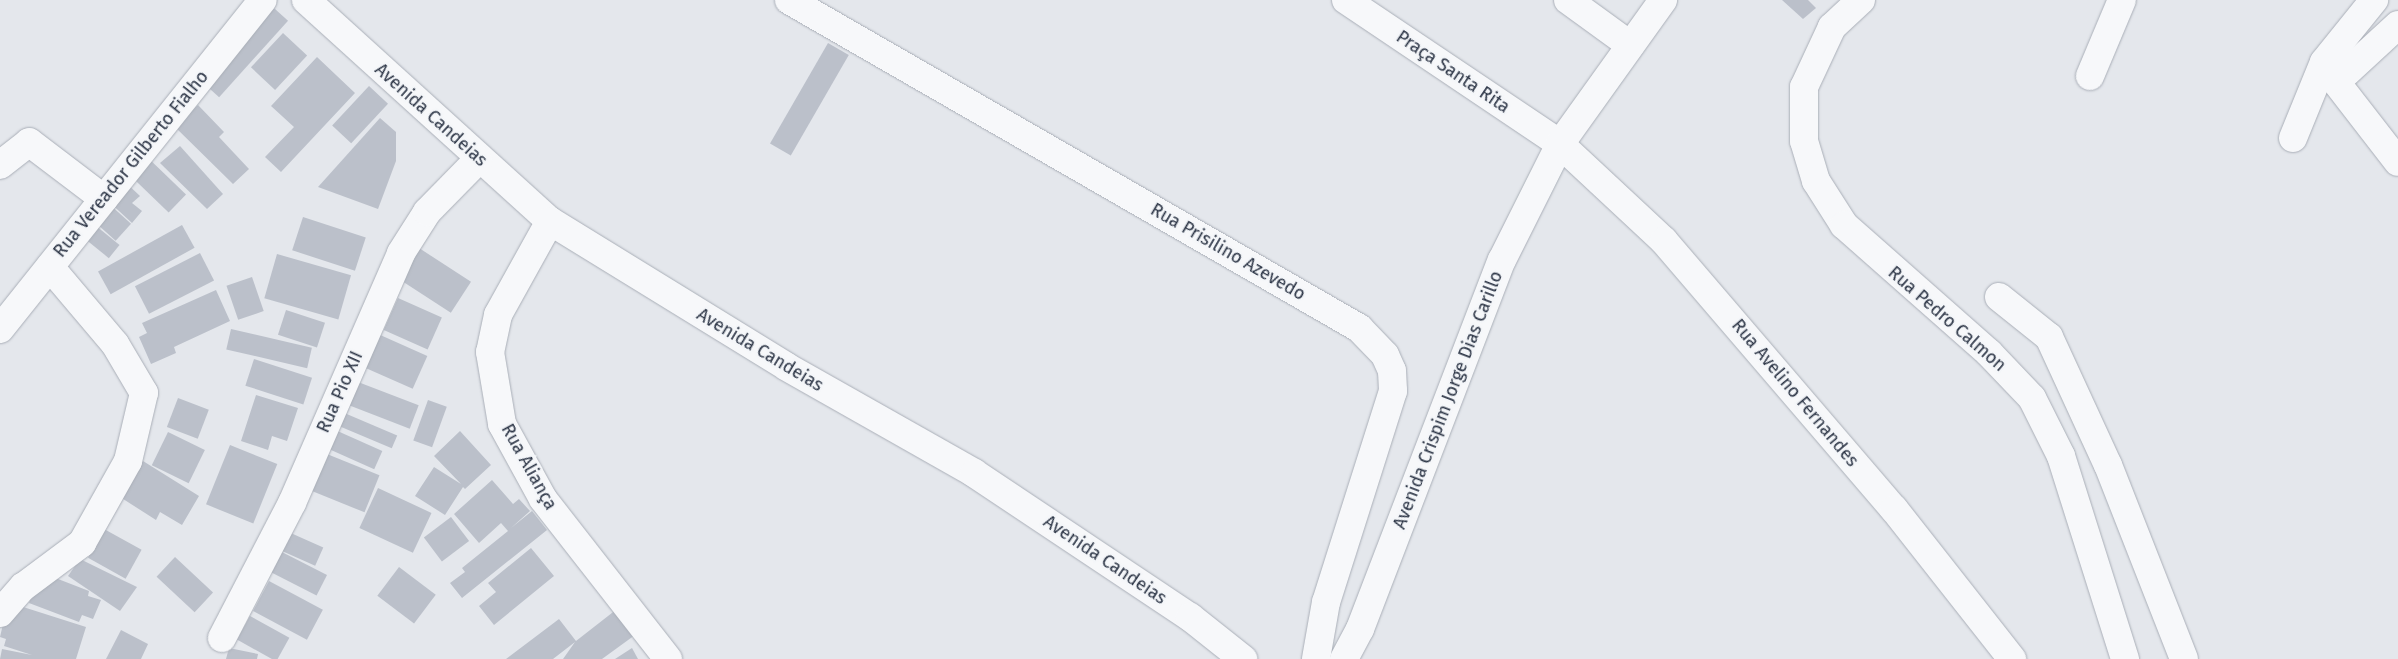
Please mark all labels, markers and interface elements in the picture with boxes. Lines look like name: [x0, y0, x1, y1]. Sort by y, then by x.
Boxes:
street label: Praça Santa Rita: [1392, 26, 1514, 118]
street label: Avenida Candeias: [370, 59, 492, 171]
street label: Rua Vereador Gilberto Fialho: [49, 66, 213, 262]
street label: Rua Prisilino Azevedo: [1147, 199, 1309, 305]
street label: Rua Pedro Calmon: [1884, 262, 2010, 376]
street label: Avenida Crispim Jorge Dias Carillo: [1389, 268, 1507, 532]
street label: Avenida Candeias: [693, 304, 827, 396]
street label: Rua Avelino Fernandes: [1727, 315, 1863, 471]
street label: Rua Pio XII: [312, 348, 368, 436]
street label: Rua Aliança: [496, 420, 562, 514]
street label: Avenida Candeias: [1039, 511, 1171, 609]

